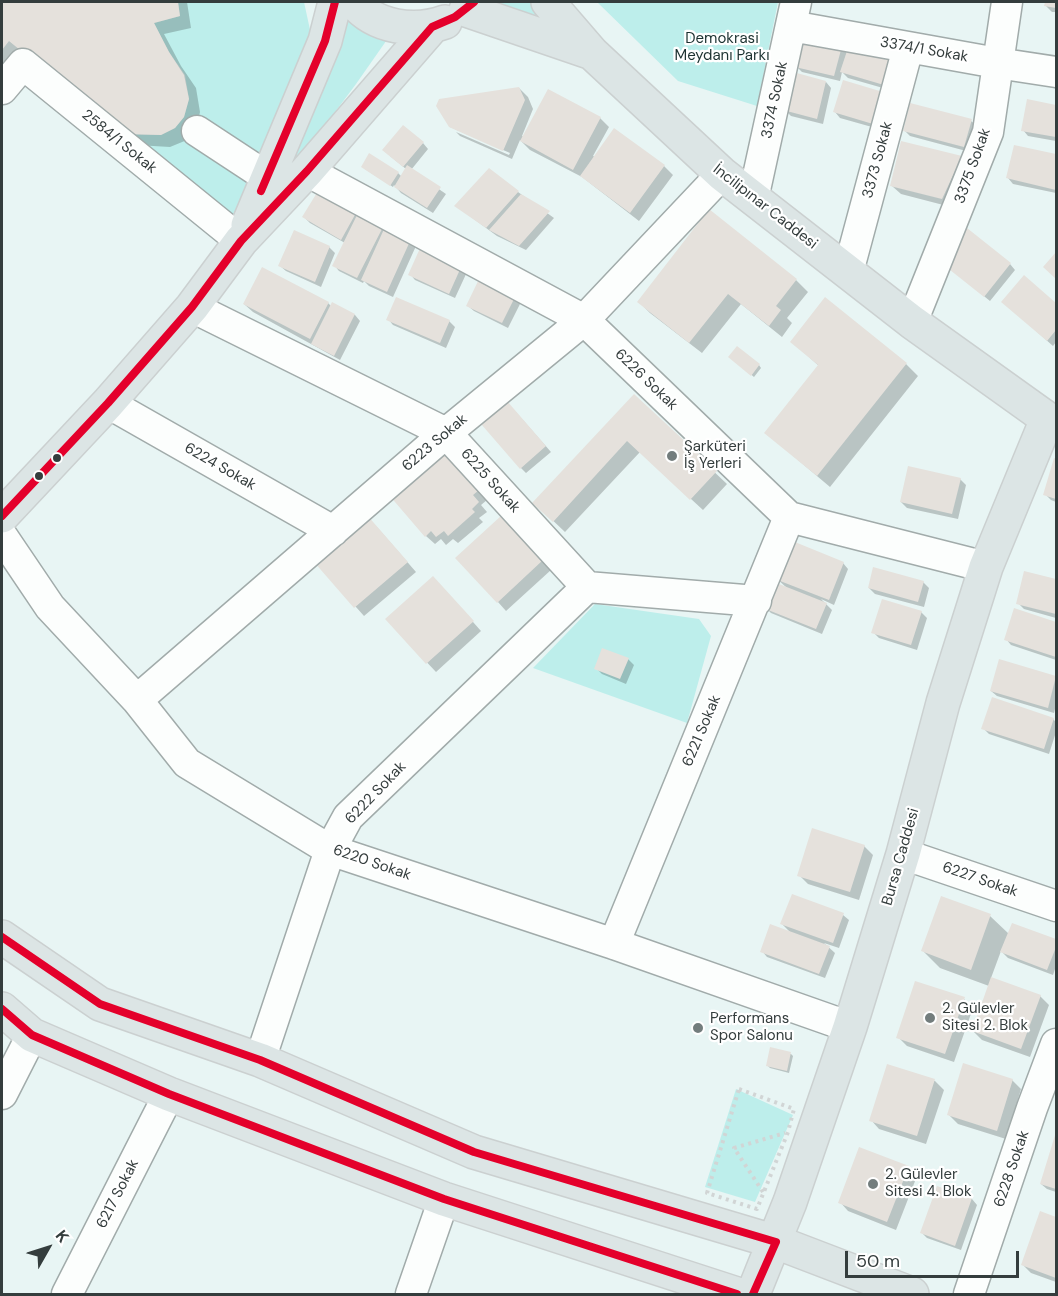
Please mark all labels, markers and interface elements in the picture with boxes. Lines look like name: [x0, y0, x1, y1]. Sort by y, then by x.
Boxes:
park label: Demokrasi Meydanı Parkı: [675, 30, 769, 65]
street label: 3374/1 Sokak: [879, 33, 969, 67]
street label: 3374 Sokak: [758, 60, 792, 140]
street label: 2584/1 Sokak: [78, 106, 160, 178]
street label: 3373 Sokak: [859, 120, 897, 200]
street label: 3375 Sokak: [951, 126, 995, 206]
street label: İncilipınar Caddesi: [709, 161, 821, 253]
street label: 6226 Sokak: [611, 346, 681, 414]
street label: 6223 Sokak: [399, 410, 471, 476]
place label: Şarküteri İş Yerleri: [684, 438, 746, 473]
street label: 6224 Sokak: [181, 439, 259, 495]
street label: 6225 Sokak: [456, 445, 524, 517]
marker: Şarküteri İş Yerleri: [665, 449, 679, 463]
unlabelled marker: [51, 452, 63, 464]
unlabelled marker: [33, 470, 45, 482]
street label: 6221 Sokak: [679, 693, 725, 769]
street label: 6222 Sokak: [342, 758, 410, 828]
street label: Bursa Caddesi: [879, 806, 923, 908]
street label: 6220 Sokak: [331, 841, 413, 885]
street label: 6227 Sokak: [940, 859, 1020, 901]
place label: 2. Gülevler Sitesi 2. Blok: [942, 1000, 1028, 1035]
place label: Performans Spor Salonu: [710, 1010, 793, 1045]
marker: 2. Gülevler Sitesi 2. Blok: [923, 1011, 937, 1025]
marker: Performans Spor Salonu: [691, 1021, 705, 1035]
street label: 6228 Sokak: [990, 1128, 1034, 1210]
street label: 6217 Sokak: [93, 1156, 143, 1232]
place label: 2. Gülevler Sitesi 4. Blok: [885, 1166, 972, 1201]
marker: 2. Gülevler Sitesi 4. Blok: [866, 1177, 880, 1191]
north arrow: [18, 1218, 78, 1278]
text: K: [51, 1226, 74, 1247]
scale bar: [848, 1239, 1022, 1277]
text: 50 m: [856, 1249, 900, 1273]

